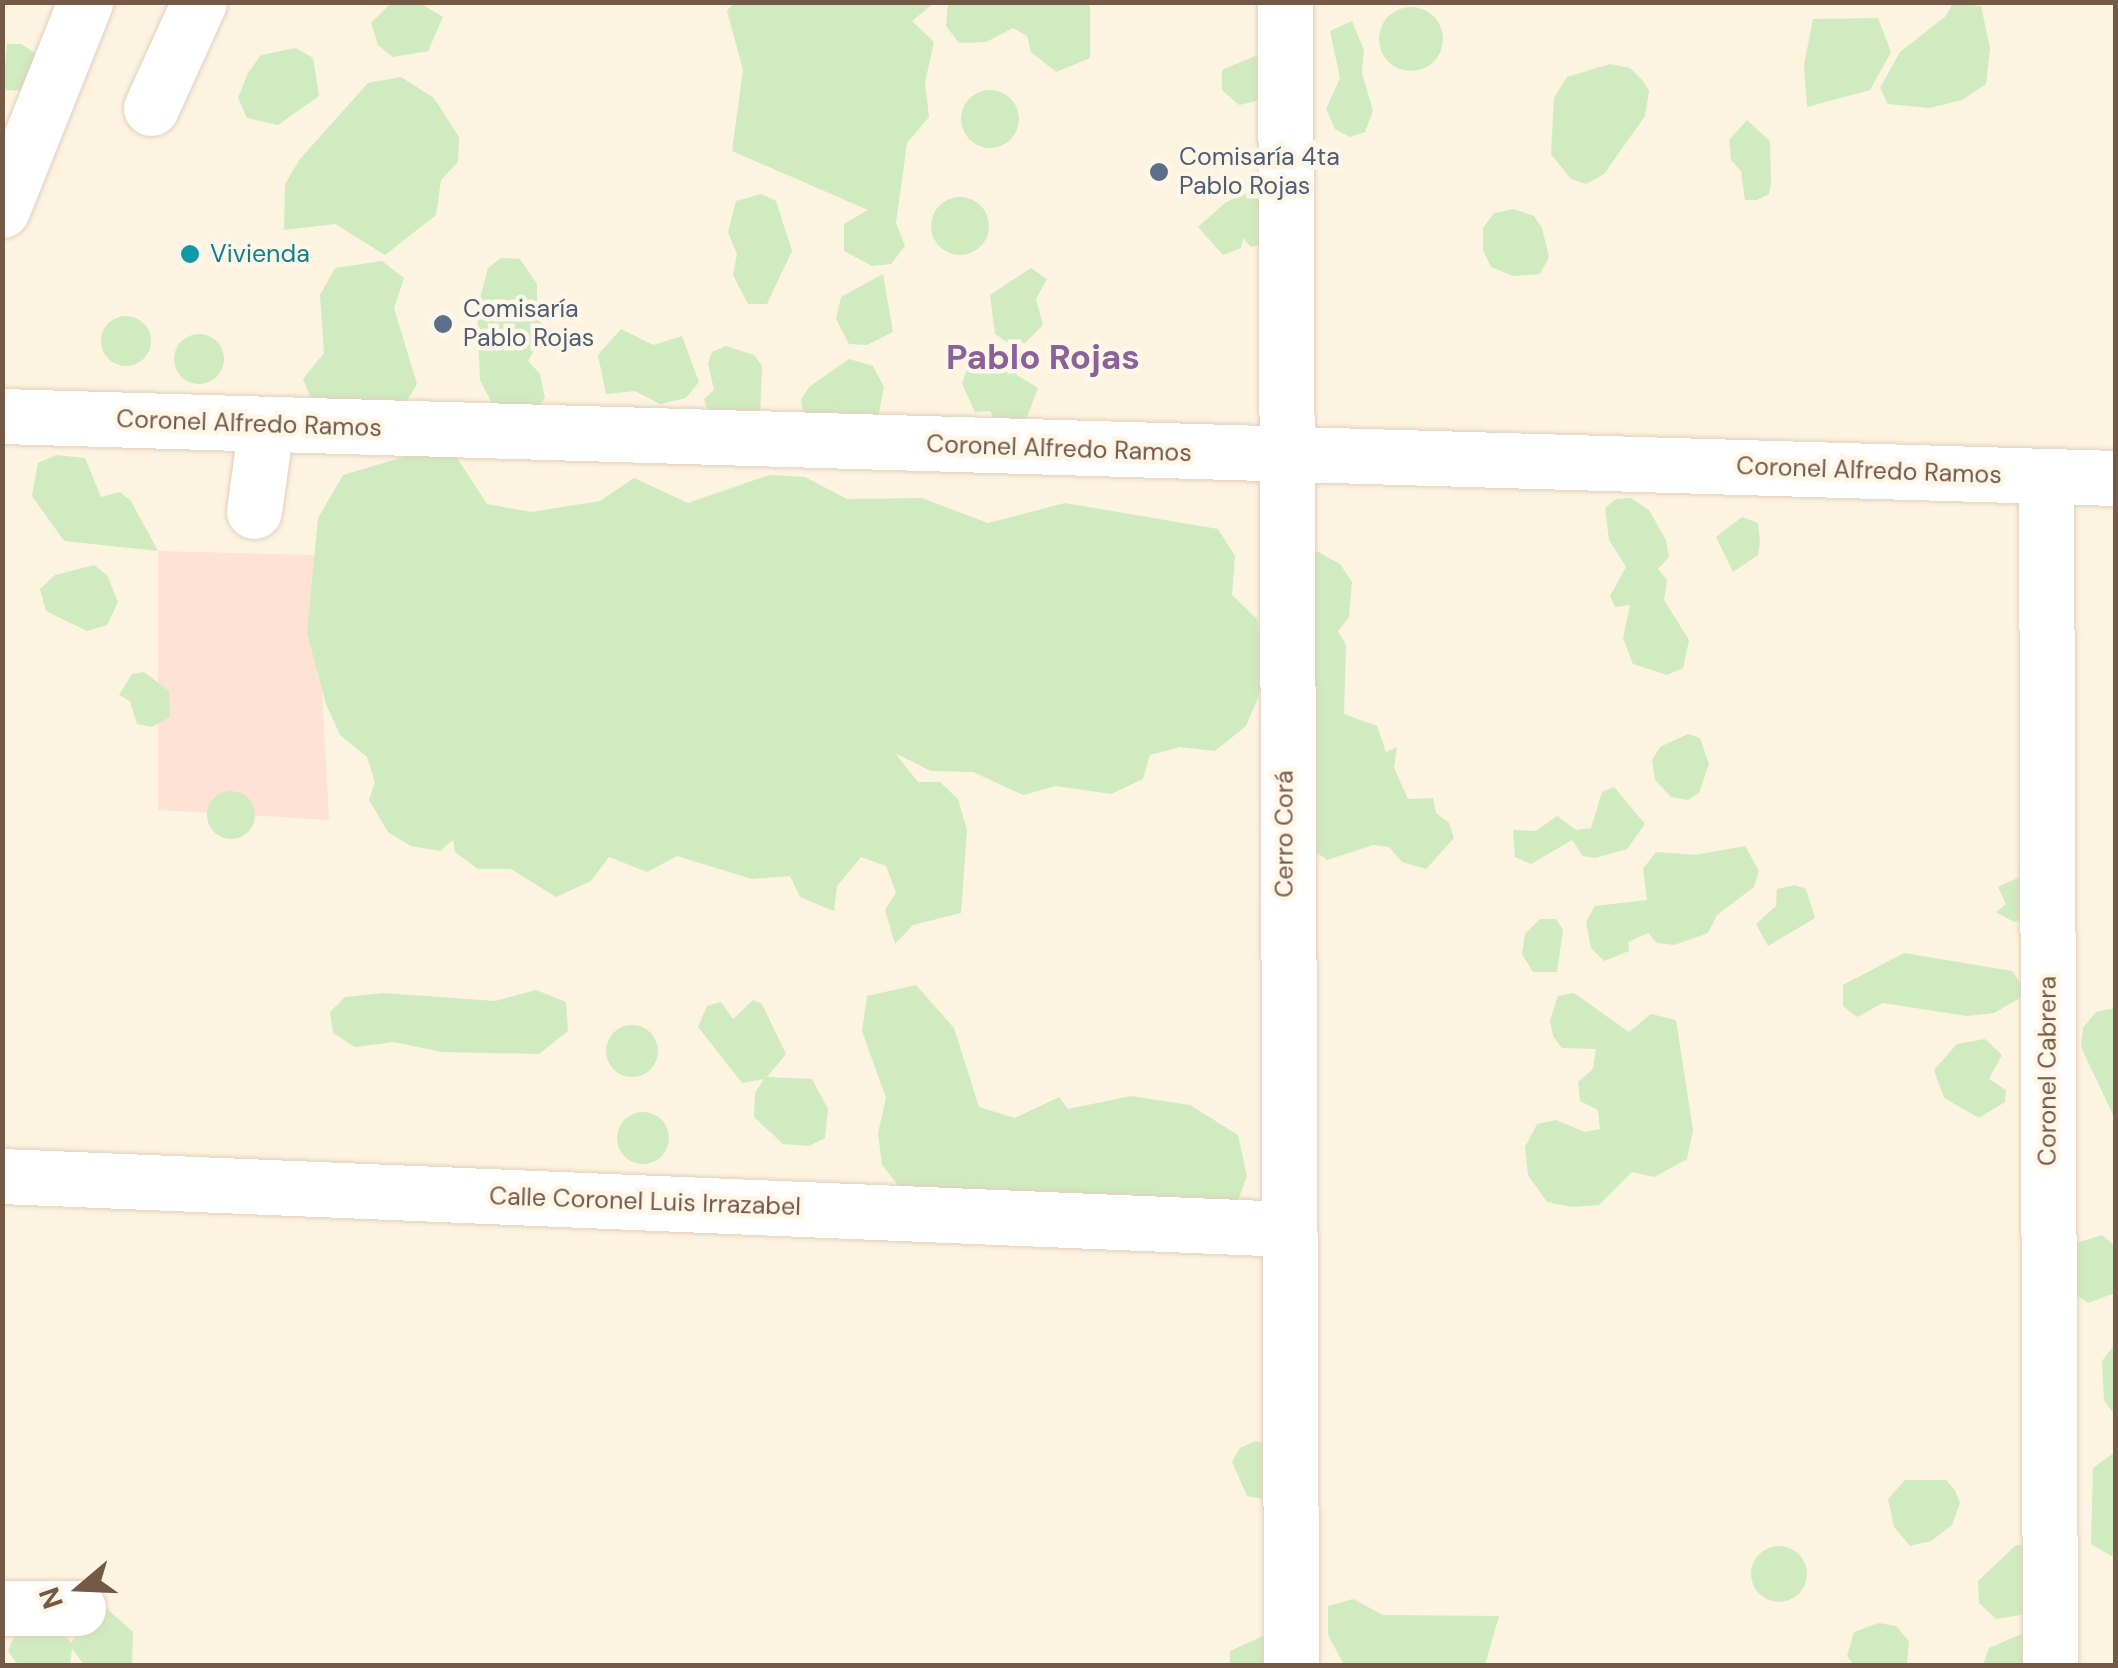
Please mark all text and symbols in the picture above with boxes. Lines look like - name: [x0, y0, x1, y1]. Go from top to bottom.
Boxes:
- place label: Comisaría 4ta Pablo Rojas: [1179, 143, 1340, 202]
- marker: Comisaría 4ta Pablo Rojas: [1148, 161, 1170, 183]
- place label: Vivienda: [210, 239, 310, 269]
- marker: Vivienda: [179, 243, 201, 265]
- place label: Comisaría Pablo Rojas: [463, 295, 594, 354]
- marker: Comisaría Pablo Rojas: [432, 313, 454, 335]
- district label: Pablo Rojas: [946, 336, 1140, 378]
- street label: Coronel Alfredo Ramos: [116, 404, 382, 444]
- street label: Coronel Alfredo Ramos: [926, 429, 1192, 469]
- street label: Coronel Alfredo Ramos: [1736, 451, 2002, 491]
- street label: Cerro Corá: [1270, 770, 1300, 898]
- street label: Coronel Cabrera: [2033, 976, 2063, 1166]
- street label: Calle Coronel Luis Irrazabel: [489, 1182, 801, 1222]
- north arrow: [30, 1538, 130, 1638]
- text: N: [30, 1582, 72, 1614]

